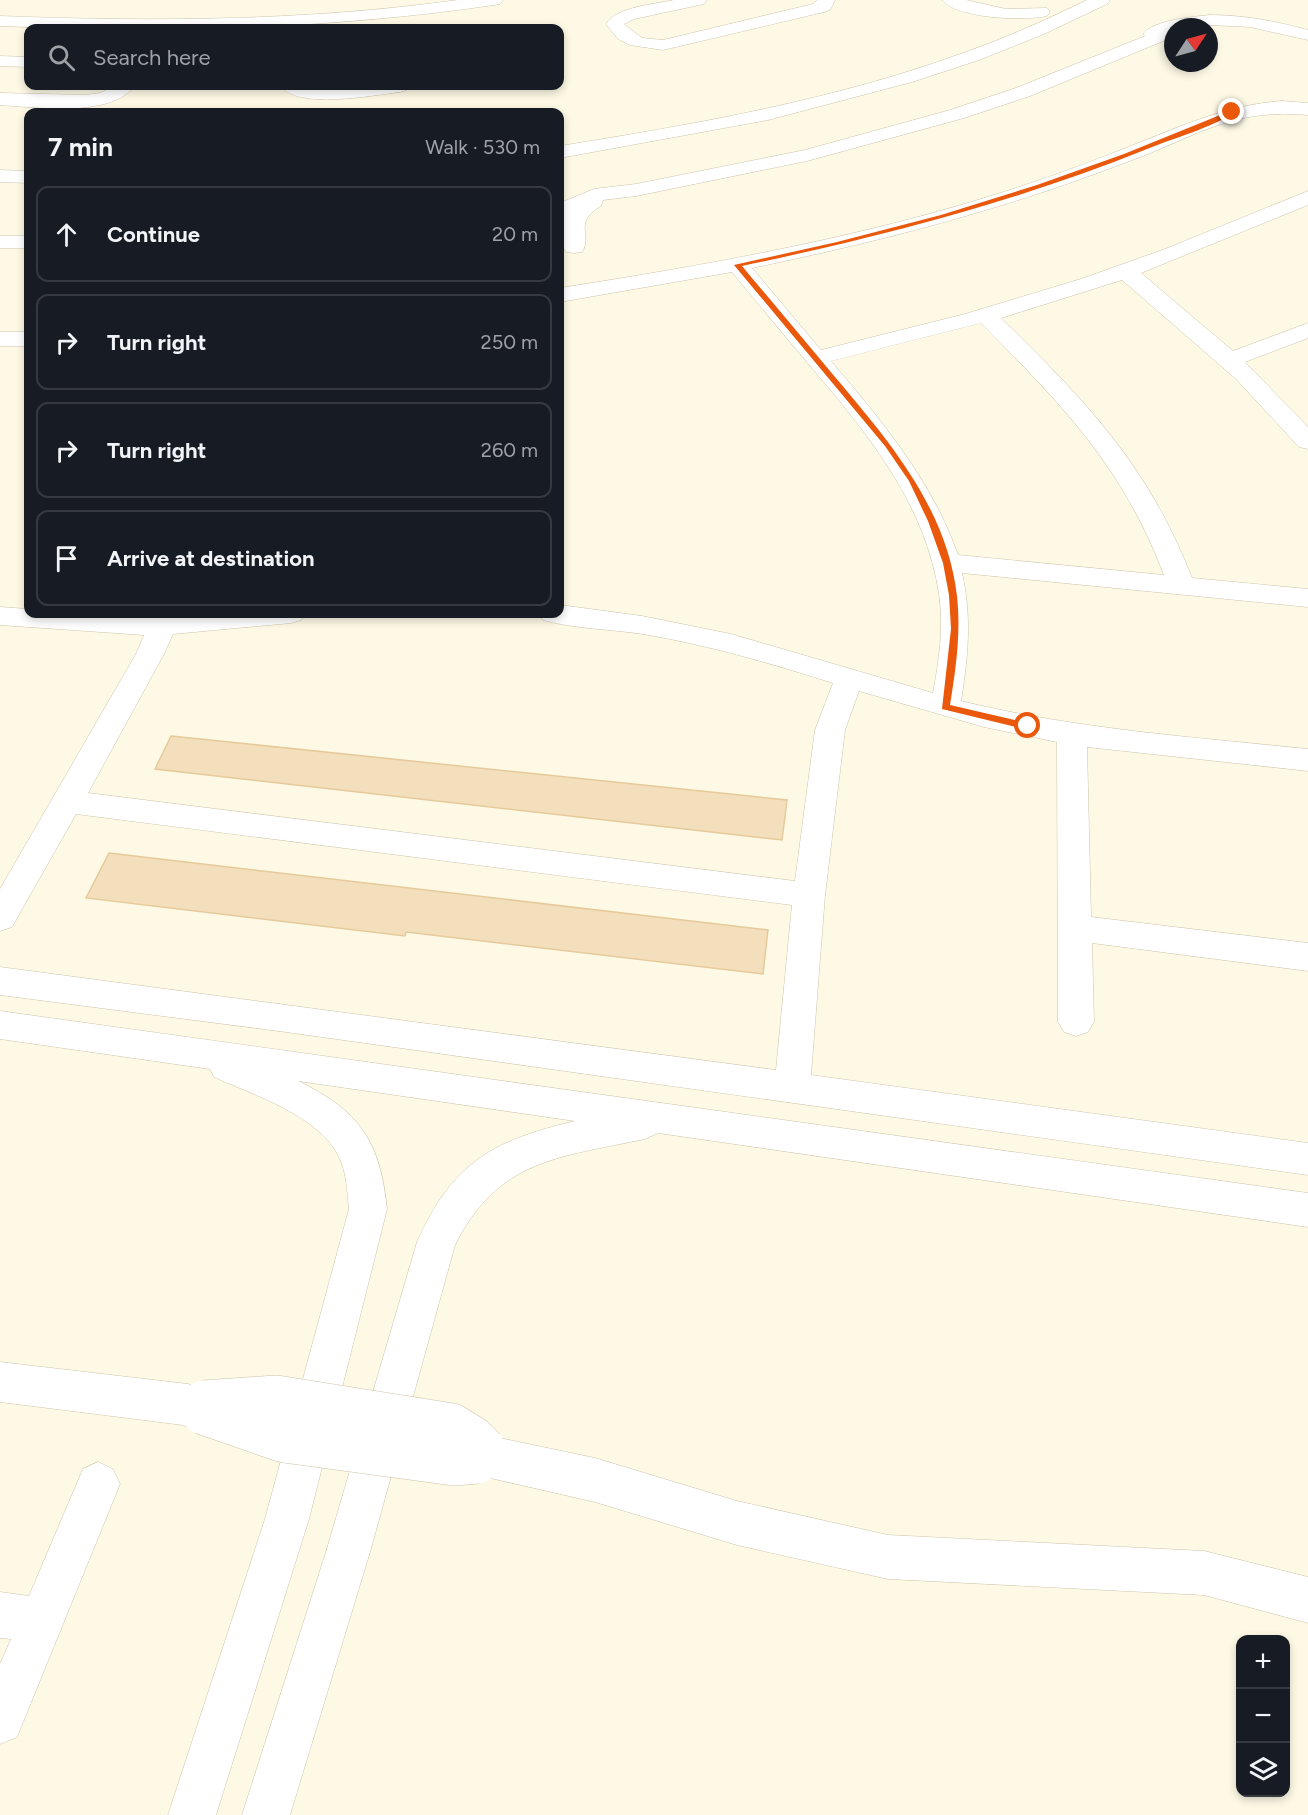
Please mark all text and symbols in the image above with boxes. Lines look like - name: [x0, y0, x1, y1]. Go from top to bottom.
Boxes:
- north arrow: [1164, 18, 1218, 72]
- search box: [24, 24, 564, 90]
- icon: search: [45, 41, 78, 74]
- text: Search here: [93, 44, 211, 71]
- route end: [1218, 98, 1244, 124]
- text: 7 min: [48, 131, 113, 163]
- text: Walk · 530 m: [425, 135, 540, 159]
- icon: ahead: [50, 218, 83, 251]
- text: Continue: [107, 221, 200, 248]
- text: 20 m: [492, 222, 538, 246]
- icon: right: [50, 326, 83, 359]
- text: Turn right: [107, 329, 206, 356]
- text: 250 m: [481, 330, 538, 354]
- icon: right: [50, 434, 83, 467]
- text: Turn right: [107, 437, 206, 464]
- text: 260 m: [481, 438, 538, 462]
- icon: arrive: [50, 542, 83, 575]
- text: Arrive at destination: [107, 545, 315, 572]
- route start: [1014, 712, 1040, 738]
- map controls: [1236, 1635, 1290, 1797]
- button: +: [1236, 1635, 1290, 1689]
- button: −: [1236, 1689, 1290, 1743]
- button: layers: [1236, 1743, 1290, 1797]

